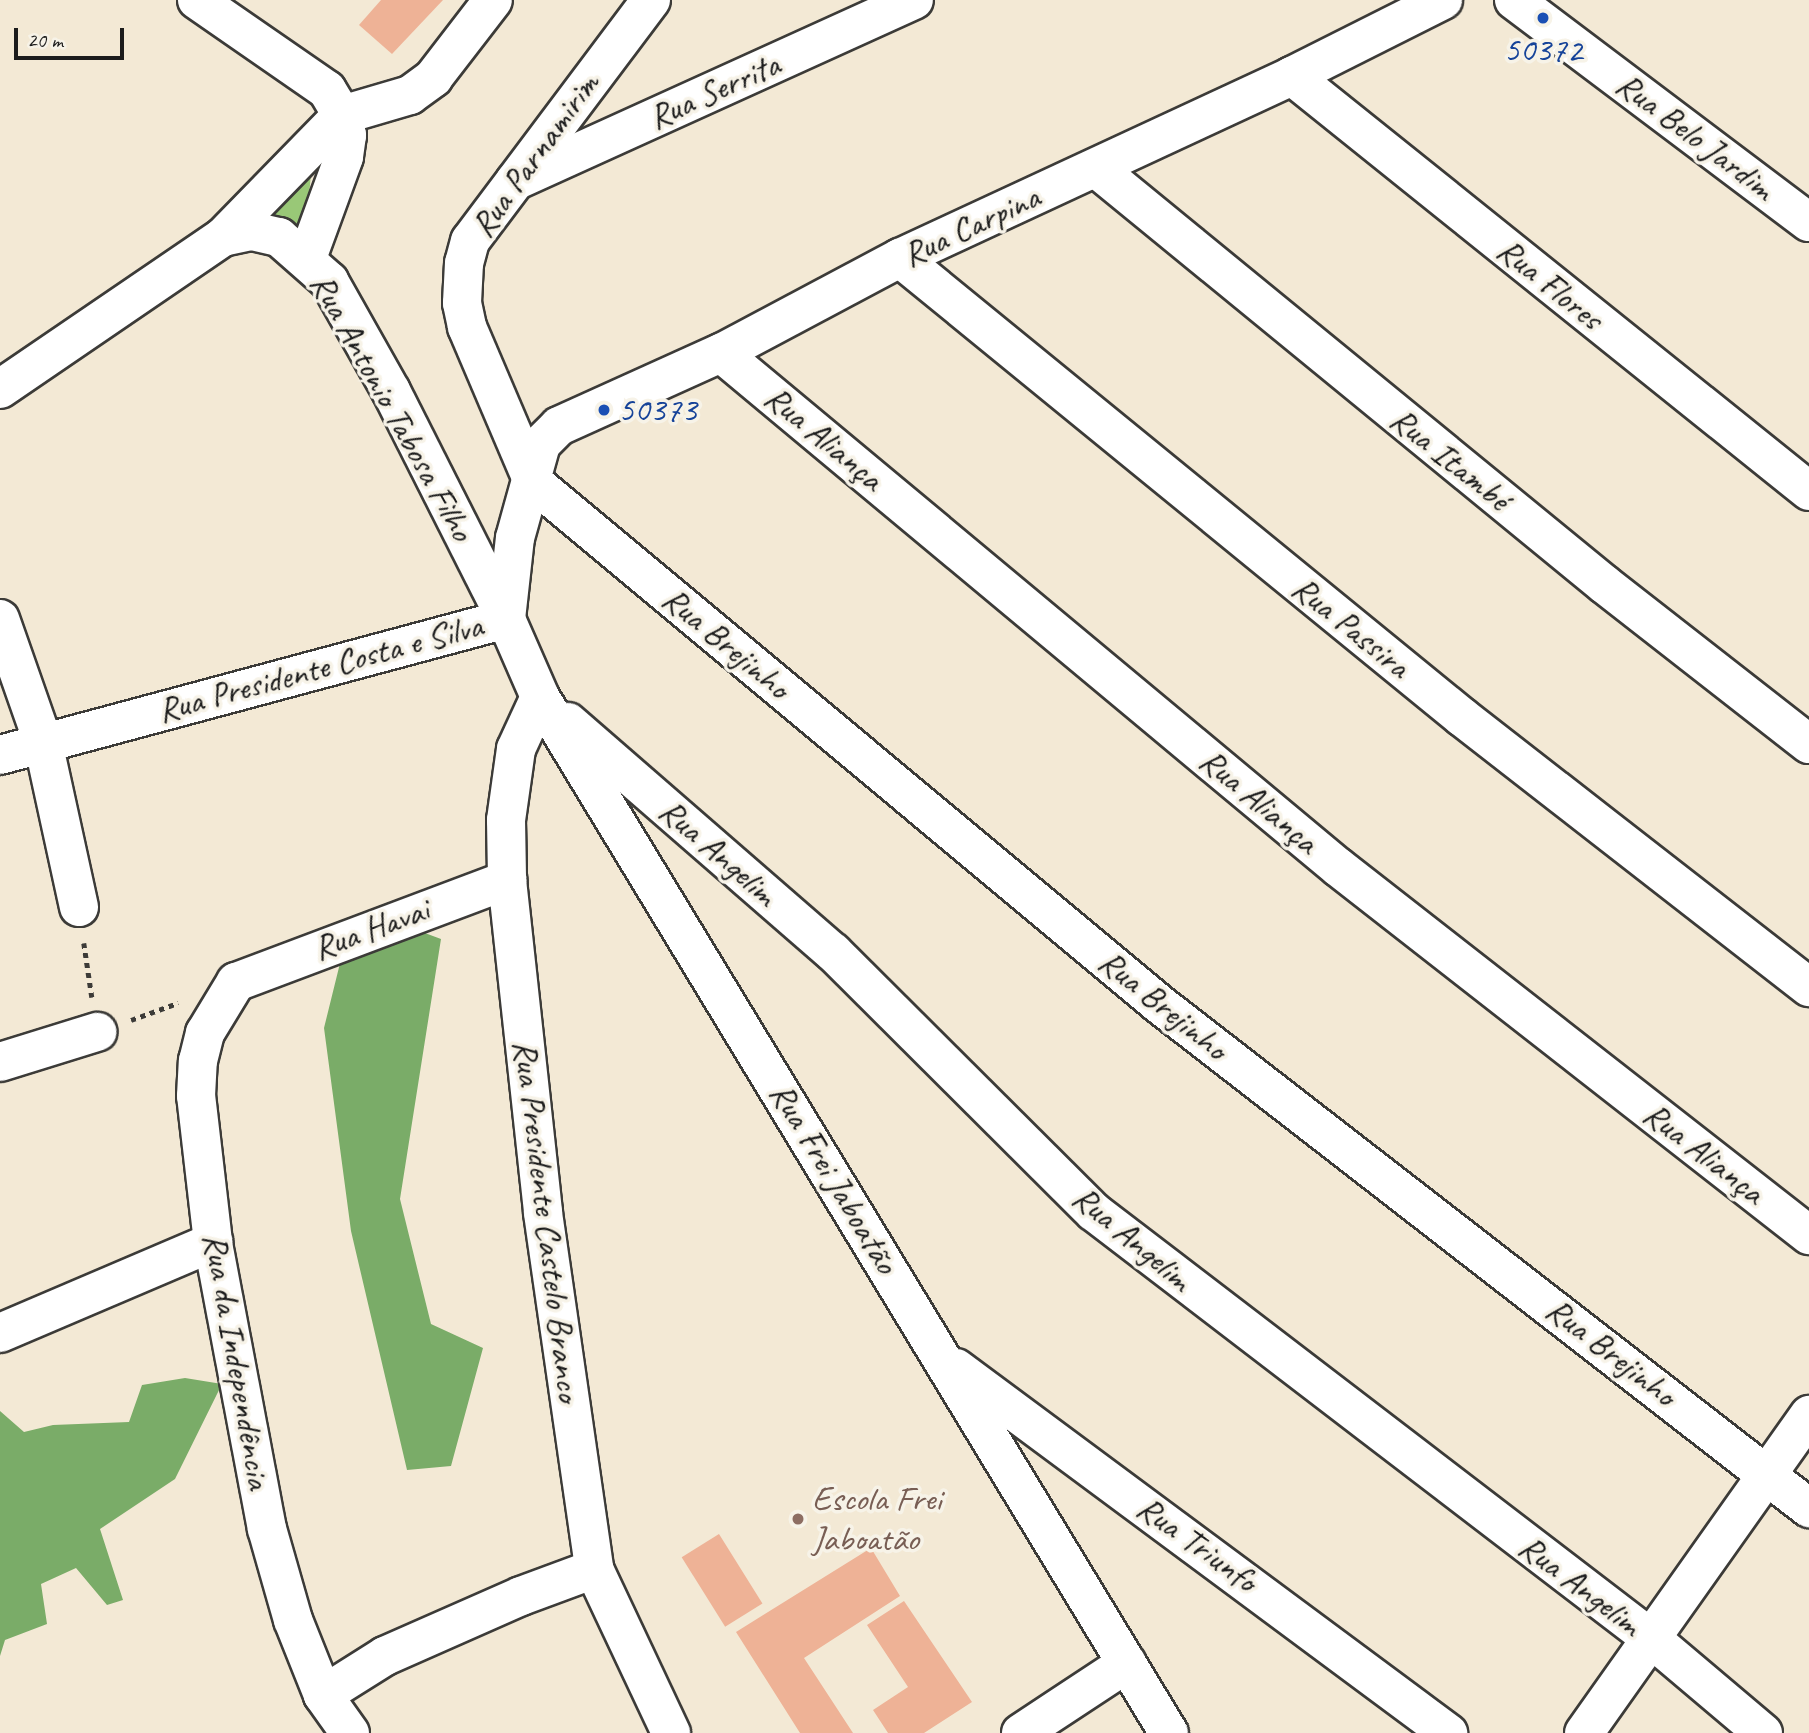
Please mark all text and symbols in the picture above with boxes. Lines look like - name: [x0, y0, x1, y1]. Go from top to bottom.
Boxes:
- marker: 50372: [1535, 10, 1551, 26]
- scale bar: [18, 14, 128, 58]
- text: 20 m: [27, 27, 63, 53]
- place label: 50372: [1504, 29, 1582, 71]
- street label: Rua Serrita: [642, 44, 786, 138]
- street label: Rua Belo Jardim: [1607, 63, 1783, 209]
- street label: Rua Parnamirim: [461, 65, 609, 245]
- street label: Rua Carpina: [895, 176, 1047, 276]
- street label: Rua Flores: [1489, 229, 1611, 339]
- street label: Rua Antonio Tabosa Filho: [301, 265, 483, 549]
- street label: Rua Aliança: [757, 377, 891, 499]
- place label: 50373: [618, 389, 697, 431]
- street label: Rua Itambé: [1381, 398, 1519, 520]
- marker: 50373: [596, 402, 612, 418]
- street label: Rua Passira: [1283, 566, 1419, 688]
- street label: Rua Brejinho: [654, 578, 798, 708]
- street label: Rua Presidente Costa e Silva: [153, 604, 487, 732]
- street label: Rua Aliança: [1192, 740, 1326, 862]
- street label: Rua Angelim: [651, 790, 785, 914]
- street label: Rua Havai: [308, 889, 434, 969]
- street label: Rua Brejinho: [1090, 940, 1236, 1070]
- street label: Rua Presidente Castelo Branco: [504, 1037, 590, 1405]
- street label: Rua Frei Jaboatão: [761, 1075, 907, 1281]
- street label: Rua Aliança: [1636, 1093, 1772, 1213]
- street label: Rua Angelim: [1064, 1176, 1200, 1300]
- street label: Rua da Independência: [194, 1230, 280, 1492]
- street label: Rua Brejinho: [1538, 1288, 1684, 1416]
- place label: Escola Frei Jaboatão: [812, 1478, 942, 1560]
- street label: Rua Triunfo: [1129, 1487, 1265, 1601]
- marker: Escola Frei Jaboatão: [790, 1511, 806, 1527]
- street label: Rua Angelim: [1511, 1525, 1649, 1645]

